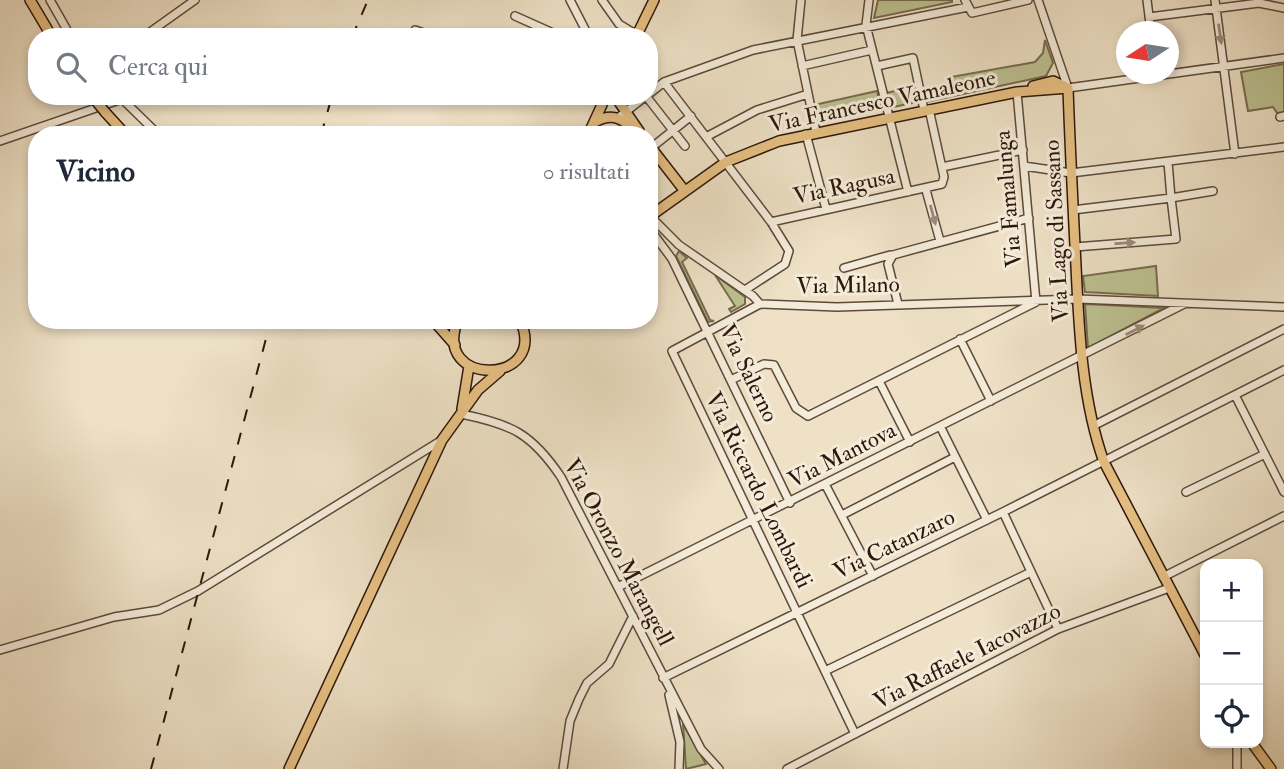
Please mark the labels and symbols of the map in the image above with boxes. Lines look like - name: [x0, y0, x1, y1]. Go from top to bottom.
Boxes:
- north arrow: [1116, 21, 1179, 84]
- one-way arrow: [1215, 23, 1226, 45]
- street label: Via Francesco Vamaleone: [766, 63, 998, 139]
- street label: Via Famalunga: [988, 129, 1028, 269]
- street label: Via Lago di Sassano: [1037, 139, 1075, 323]
- street label: Via Ragusa: [790, 161, 898, 211]
- one-way arrow: [928, 204, 939, 226]
- one-way arrow: [1114, 237, 1136, 248]
- street label: Via Milano: [796, 270, 900, 300]
- street label: Via Salerno: [713, 319, 785, 427]
- one-way arrow: [1125, 324, 1145, 335]
- street label: Via Riccardo Lombardi: [699, 387, 819, 593]
- street label: Via Mantova: [783, 415, 901, 495]
- street label: Via Oronzo Marangell: [557, 453, 681, 651]
- street label: Via Catanzaro: [828, 502, 960, 586]
- street label: Via Raffaele Iacovazzo: [868, 596, 1066, 716]

